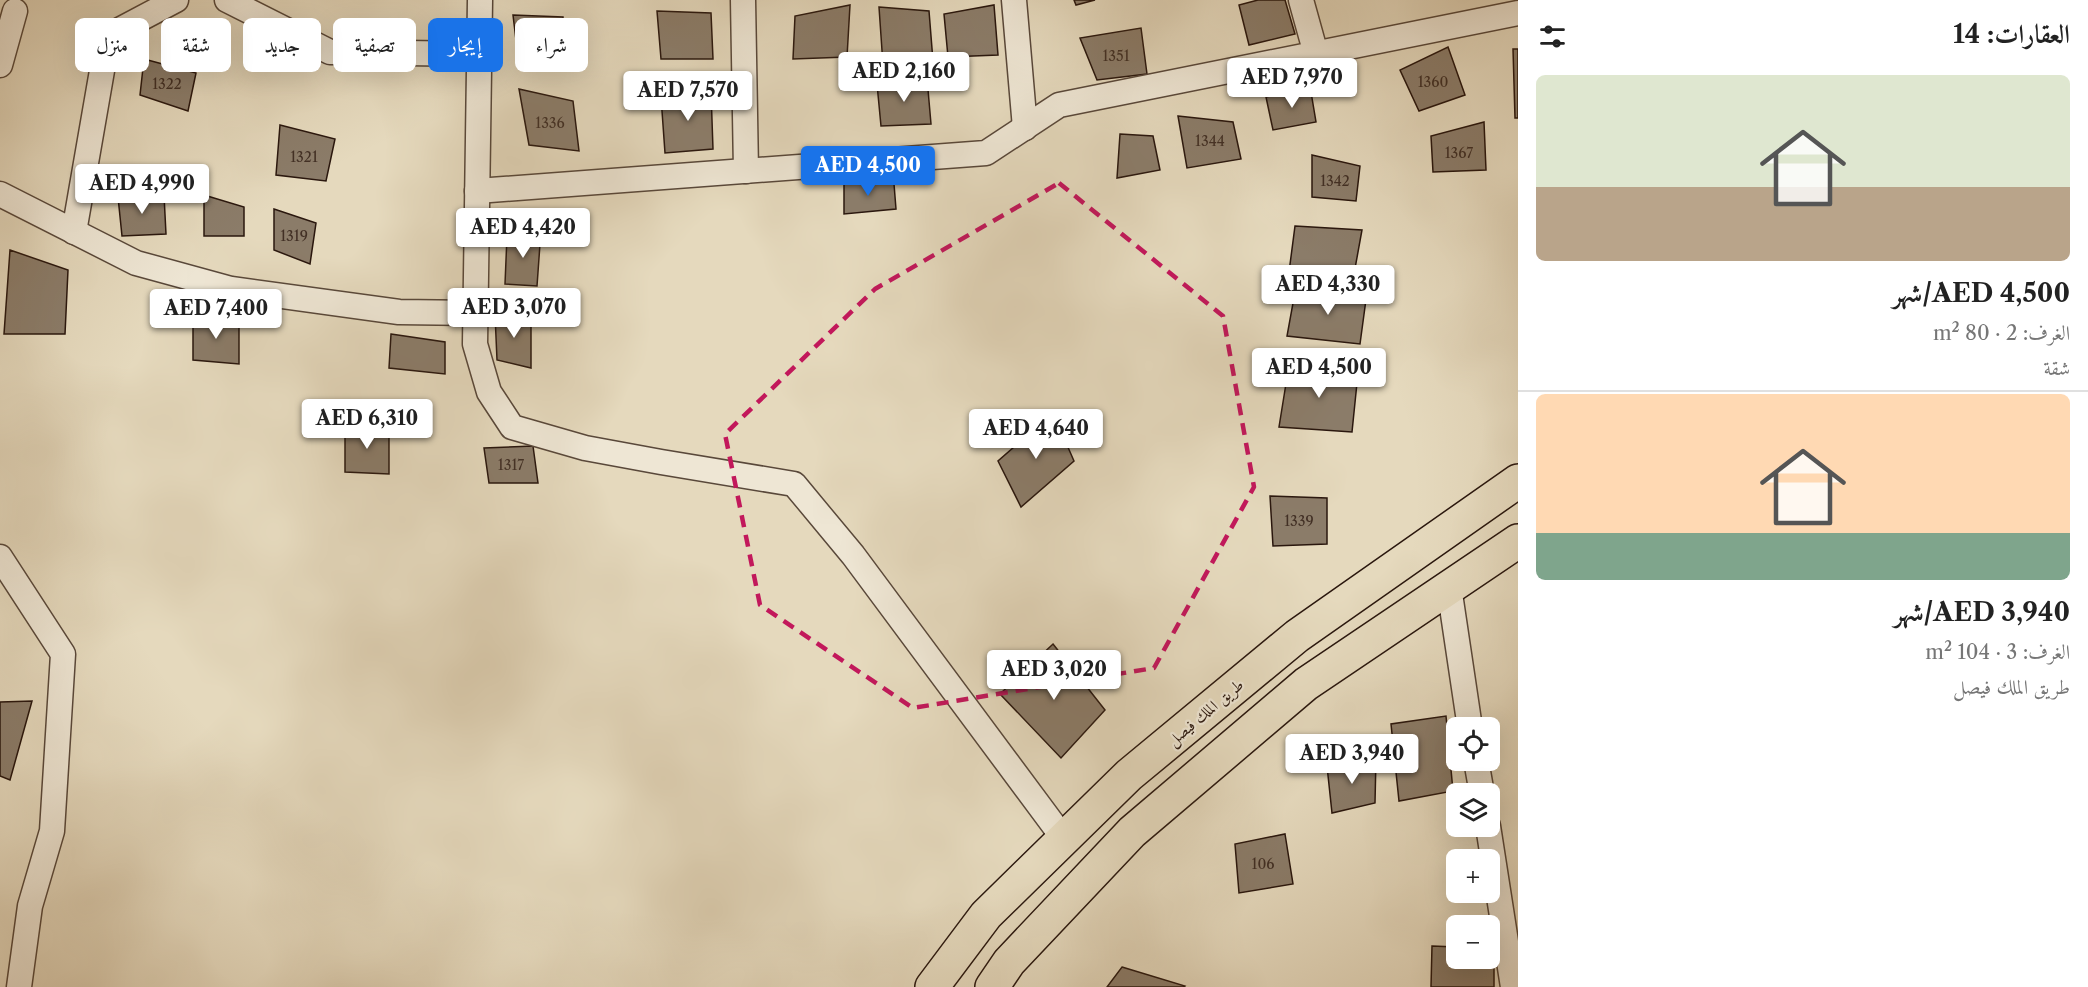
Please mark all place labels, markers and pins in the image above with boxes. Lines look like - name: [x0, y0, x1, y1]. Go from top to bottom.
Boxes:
- pin: AED 2,160: [835, 52, 973, 103]
- pin: AED 7,970: [1223, 58, 1361, 109]
- pin: AED 7,570: [619, 71, 757, 122]
- pin: AED 4,500: [799, 146, 937, 197]
- pin: AED 4,990: [73, 164, 211, 215]
- pin: AED 4,420: [454, 208, 592, 259]
- pin: AED 4,330: [1259, 265, 1397, 316]
- pin: AED 3,070: [445, 288, 583, 339]
- pin: AED 7,400: [147, 289, 285, 340]
- pin: AED 4,500: [1250, 348, 1388, 399]
- pin: AED 6,310: [298, 399, 436, 450]
- pin: AED 4,640: [967, 409, 1105, 460]
- pin: AED 3,020: [985, 650, 1123, 701]
- pin: AED 3,940: [1283, 734, 1421, 785]

